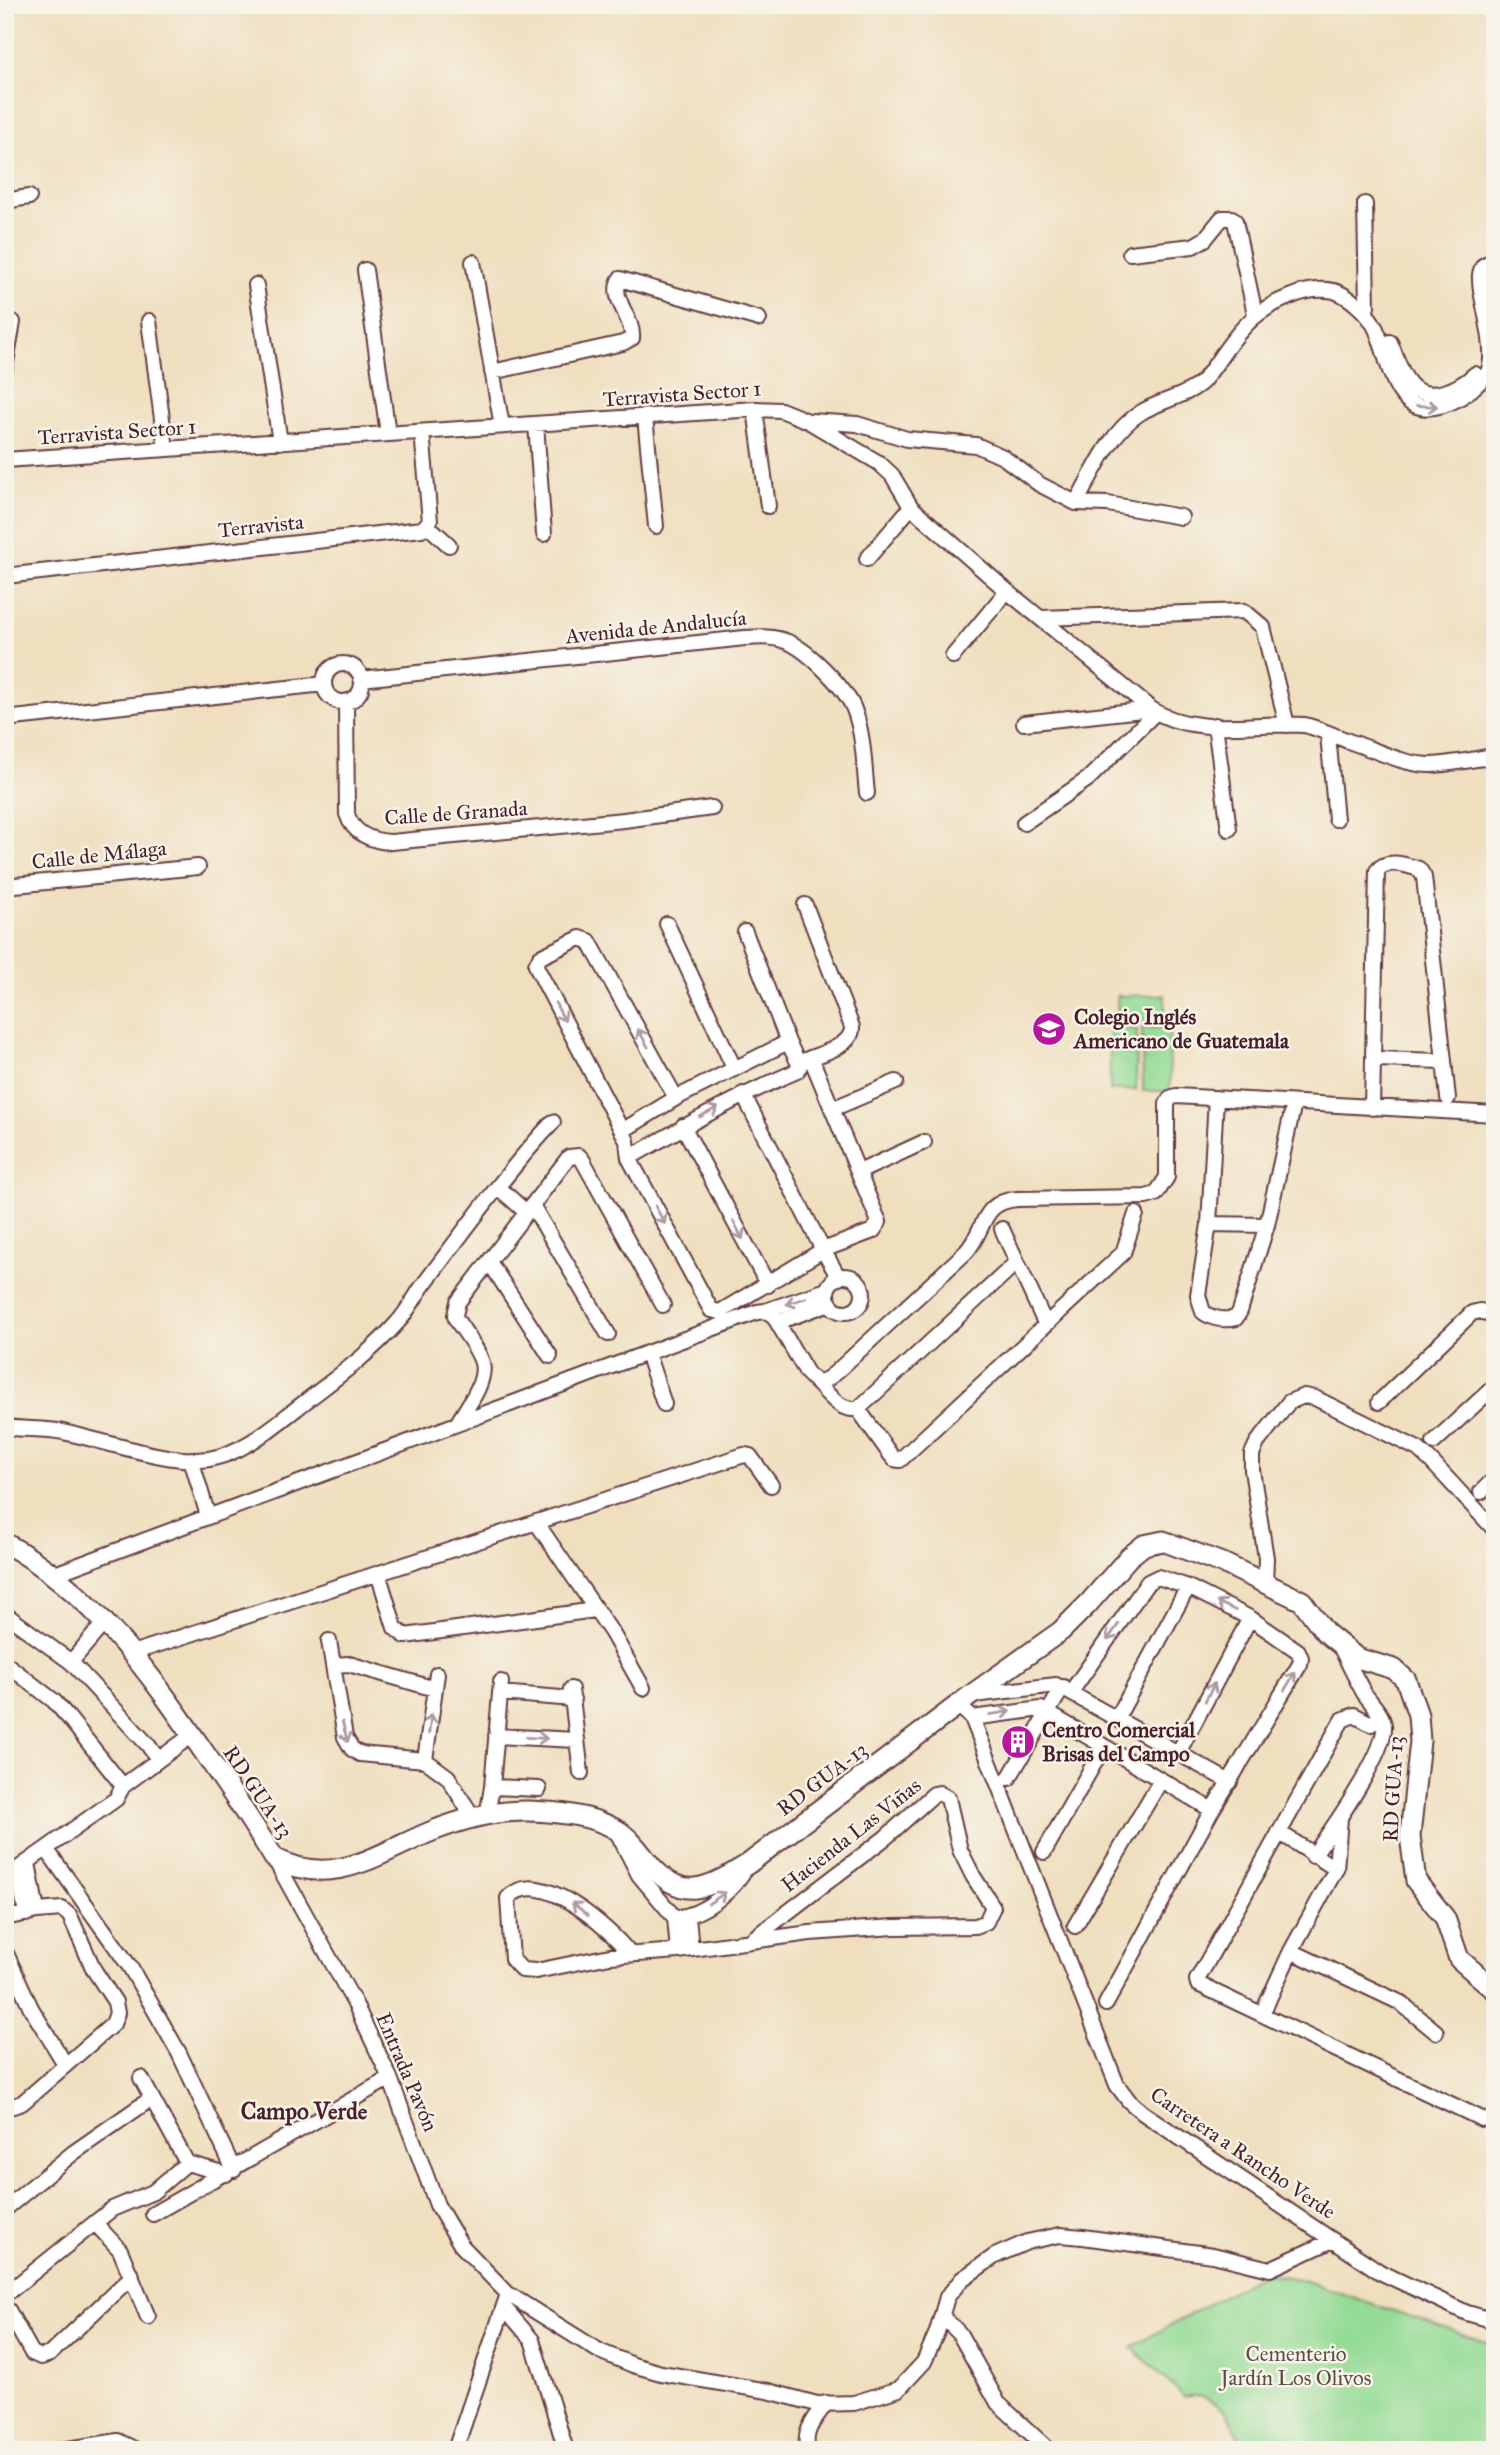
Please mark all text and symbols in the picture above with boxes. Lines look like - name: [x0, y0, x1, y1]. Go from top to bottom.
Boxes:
- street label: Terravista Sector 1: [602, 375, 762, 413]
- one-way arrow: [1415, 399, 1438, 412]
- street label: Terravista Sector 1: [37, 413, 197, 451]
- street label: Terravista: [217, 509, 305, 543]
- street label: Avenida de Andalucía: [563, 605, 748, 650]
- street label: Calle de Granada: [384, 795, 529, 831]
- street label: Calle de Málaga: [30, 835, 168, 875]
- one-way arrow: [554, 1001, 567, 1022]
- place label: Colegio Inglés Americano de Guatemala: [1072, 1004, 1290, 1054]
- school or university icon: Colegio Inglés Americano de Guatemala: [1030, 1010, 1068, 1048]
- one-way arrow: [636, 1029, 650, 1049]
- one-way arrow: [698, 1105, 719, 1118]
- one-way arrow: [653, 1205, 667, 1225]
- one-way arrow: [731, 1219, 745, 1239]
- one-way arrow: [785, 1295, 807, 1308]
- one-way arrow: [1216, 1599, 1237, 1612]
- one-way arrow: [1106, 1622, 1120, 1641]
- one-way arrow: [1283, 1672, 1297, 1692]
- one-way arrow: [1204, 1683, 1218, 1703]
- one-way arrow: [988, 1707, 1011, 1720]
- one-way arrow: [424, 1713, 437, 1736]
- place label: Centro Comercial Brisas del Campo: [1042, 1717, 1196, 1767]
- one-way arrow: [340, 1720, 353, 1742]
- building icon: Centro Comercial Brisas del Campo: [999, 1723, 1037, 1761]
- one-way arrow: [525, 1732, 548, 1745]
- street label: RD GUA-13: [1377, 1735, 1409, 1843]
- street label: RD GUA-13: [772, 1737, 872, 1821]
- street label: RD GUA-13: [217, 1741, 299, 1843]
- street label: Hacienda Las Viñas: [776, 1772, 926, 1898]
- one-way arrow: [707, 1891, 726, 1906]
- one-way arrow: [571, 1901, 589, 1917]
- street label: Entrada Pavón: [370, 2009, 444, 2135]
- street label: Carretera a Rancho Verde: [1145, 2081, 1341, 2225]
- district label: Campo Verde: [241, 2097, 368, 2126]
- park label: Cementerio Jardín Los Olivos: [1219, 2341, 1371, 2391]

